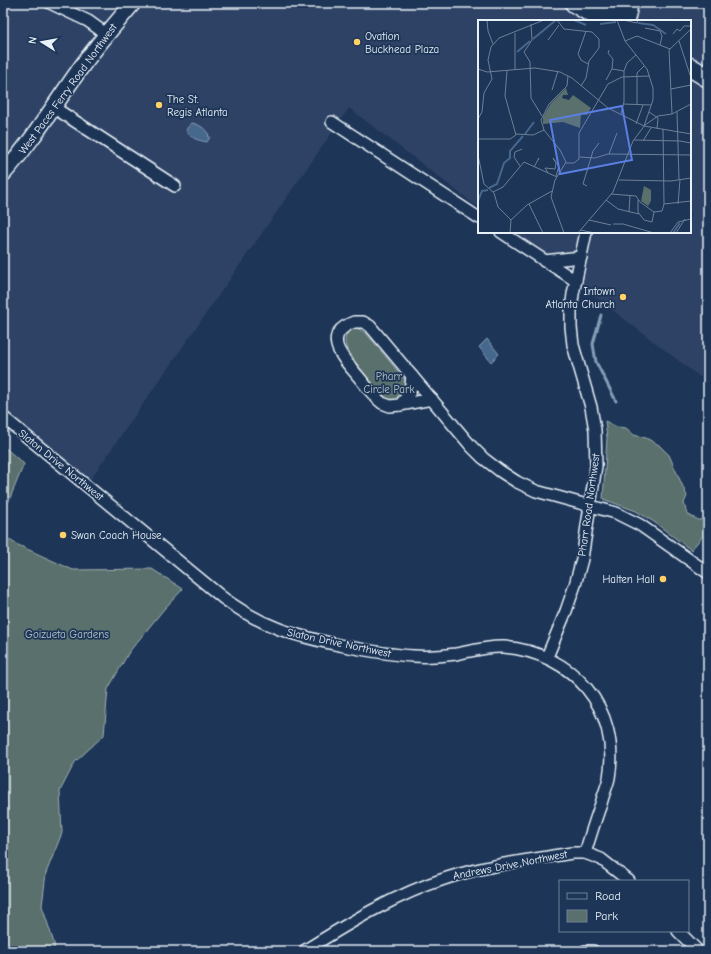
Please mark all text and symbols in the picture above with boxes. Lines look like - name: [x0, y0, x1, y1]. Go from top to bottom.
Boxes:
- inset map: [478, 20, 691, 233]
- street label: West Paces Ferry Road Northwest: [16, 21, 120, 157]
- north arrow: [22, 22, 62, 62]
- place label: Ovation Buckhead Plaza: [365, 30, 439, 56]
- marker: Ovation Buckhead Plaza: [352, 37, 362, 47]
- place label: The St. Regis Atlanta: [167, 93, 228, 119]
- marker: The St. Regis Atlanta: [154, 100, 164, 110]
- place label: Intown Atlanta Church: [546, 285, 615, 311]
- marker: Intown Atlanta Church: [618, 292, 628, 302]
- park label: Pharr Circle Park: [363, 370, 415, 396]
- street label: Slaton Drive Northwest: [16, 427, 107, 504]
- street label: Pharr Road Northwest: [575, 452, 603, 557]
- place label: Swan Coach House: [71, 529, 162, 542]
- marker: Swan Coach House: [58, 530, 68, 540]
- place label: Halten Hall: [602, 573, 655, 586]
- marker: Halten Hall: [658, 574, 668, 584]
- street label: Slaton Drive Northwest: [286, 626, 393, 661]
- park label: Goizueta Gardens: [25, 628, 109, 641]
- street label: Andrews Drive Northwest: [452, 847, 569, 882]
- legend: [559, 880, 689, 932]
- text: Road: [595, 889, 621, 903]
- text: Park: [595, 909, 618, 923]

